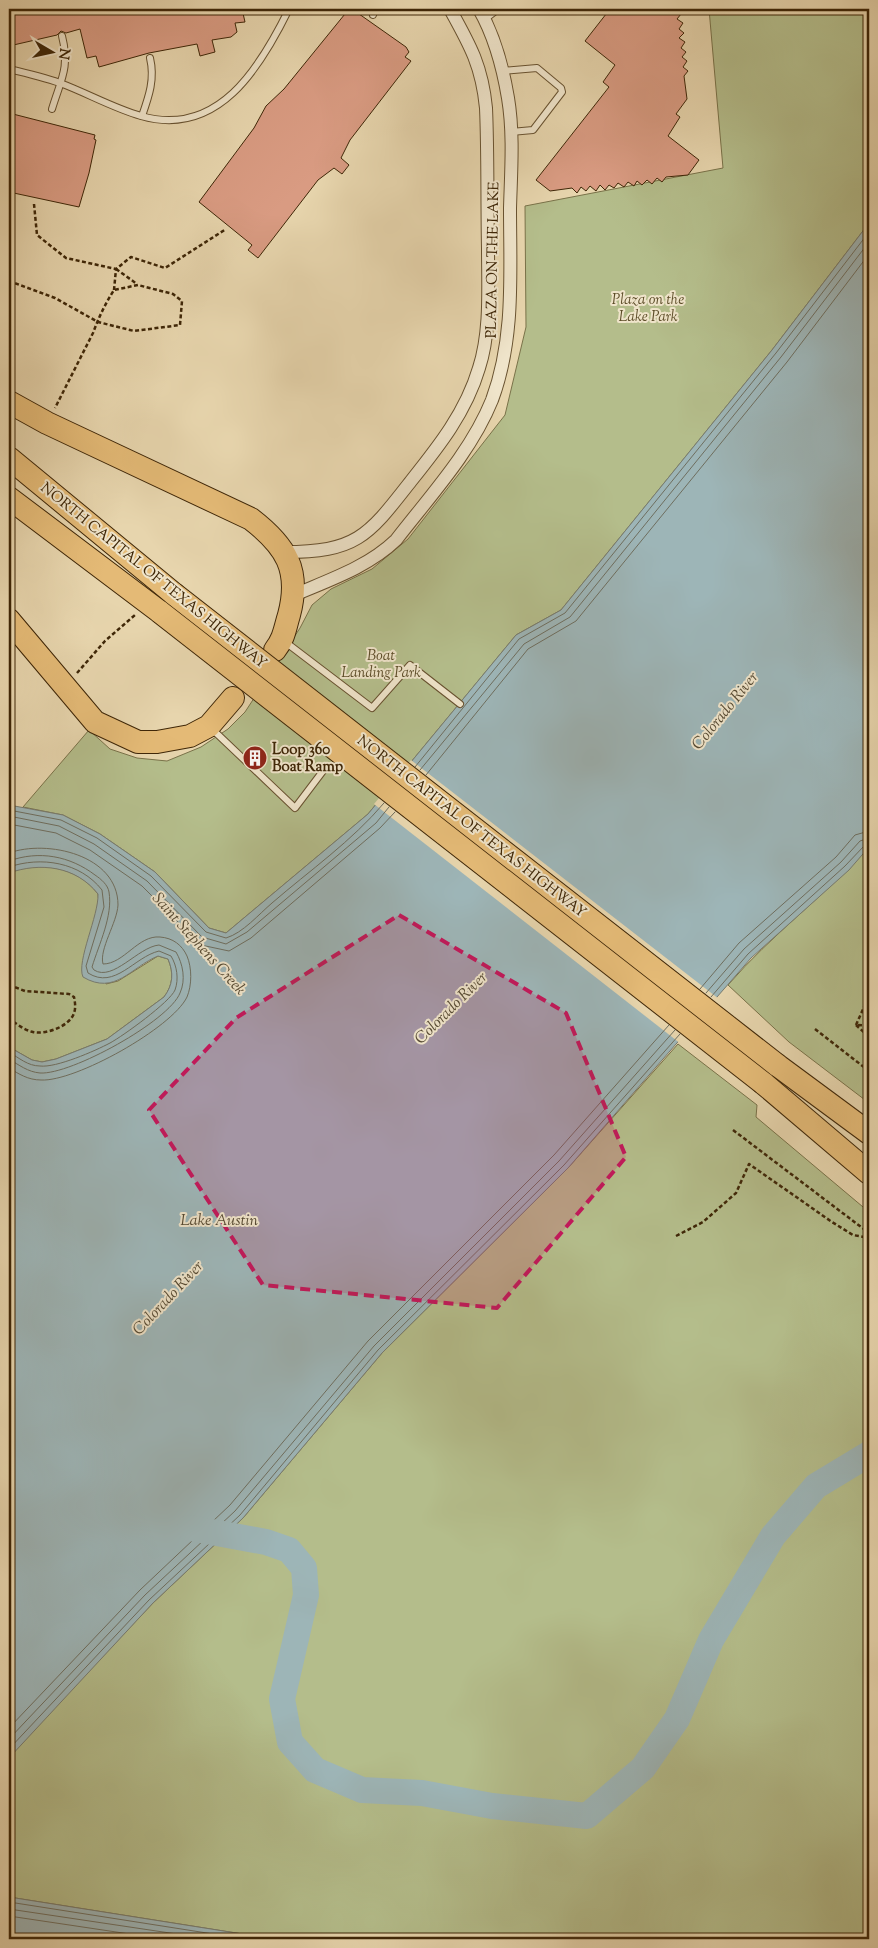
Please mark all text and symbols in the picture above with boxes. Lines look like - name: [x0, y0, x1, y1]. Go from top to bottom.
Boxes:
- north arrow: [28, 28, 78, 78]
- text: N: [52, 47, 74, 61]
- street label: PLAZA ON THE LAKE: [482, 181, 505, 339]
- park label: Plaza on the Lake Park: [612, 290, 684, 328]
- street label: NORTH CAPITAL OF TEXAS HIGHWAY: [35, 478, 271, 674]
- park label: Boat Landing Park: [341, 646, 421, 684]
- water label: Colorado River: [687, 667, 765, 756]
- street label: NORTH CAPITAL OF TEXAS HIGHWAY: [352, 731, 590, 924]
- place label: Loop 360 Boat Ramp: [272, 740, 344, 778]
- building icon: Loop 360 Boat Ramp: [242, 745, 268, 771]
- water label: Saint Stephens Creek: [146, 888, 251, 1001]
- water label: Colorado River: [410, 967, 494, 1050]
- water label: Lake Austin: [180, 1210, 258, 1233]
- water label: Colorado River: [128, 1256, 210, 1341]

